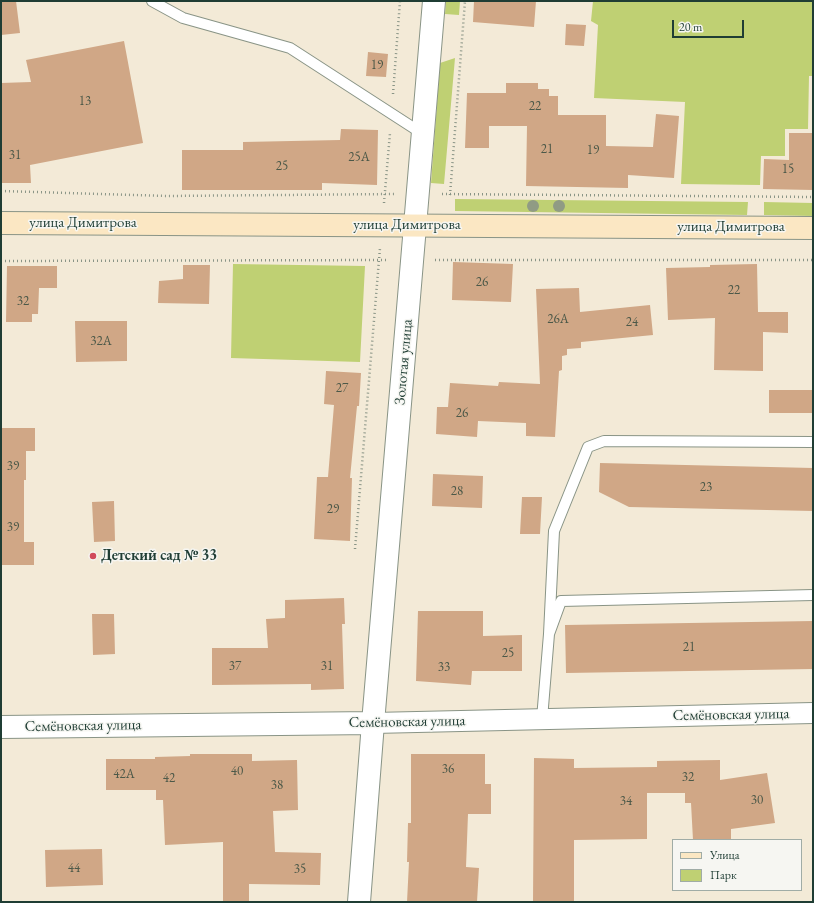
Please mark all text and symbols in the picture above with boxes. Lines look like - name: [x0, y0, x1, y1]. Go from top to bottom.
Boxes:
- scale bar: [674, 12, 746, 38]
- text: 20 m: [679, 19, 702, 35]
- house number: 19: [371, 57, 383, 73]
- house number: 13: [79, 93, 91, 109]
- house number: 22: [529, 98, 541, 114]
- house number: 21: [541, 141, 553, 157]
- house number: 19: [587, 142, 599, 158]
- house number: 31: [9, 147, 21, 163]
- house number: 25А: [348, 149, 370, 165]
- house number: 25: [276, 158, 288, 174]
- house number: 15: [782, 161, 794, 177]
- street label: улица Димитрова: [29, 214, 137, 232]
- street label: улица Димитрова: [353, 216, 461, 234]
- street label: улица Димитрова: [677, 218, 785, 236]
- house number: 26: [476, 274, 488, 290]
- house number: 22: [728, 282, 740, 298]
- house number: 32: [17, 293, 29, 309]
- house number: 26А: [547, 311, 569, 327]
- house number: 24: [626, 314, 638, 330]
- street label: Золотая улица: [391, 318, 417, 406]
- house number: 32А: [90, 333, 112, 349]
- house number: 27: [336, 380, 348, 396]
- house number: 26: [456, 405, 468, 421]
- house number: 39: [7, 458, 19, 474]
- house number: 23: [700, 479, 712, 495]
- house number: 28: [451, 483, 463, 499]
- house number: 29: [327, 501, 339, 517]
- house number: 39: [7, 519, 19, 535]
- place label: Детский сад № 33: [101, 547, 217, 565]
- marker: Детский сад № 33: [88, 551, 98, 561]
- house number: 21: [683, 639, 695, 655]
- house number: 25: [502, 645, 514, 661]
- house number: 37: [229, 658, 241, 674]
- house number: 31: [321, 658, 333, 674]
- house number: 33: [438, 659, 450, 675]
- street label: Семёновская улица: [672, 705, 790, 725]
- street label: Семёновская улица: [348, 712, 466, 732]
- street label: Семёновская улица: [24, 716, 142, 736]
- house number: 36: [442, 761, 454, 777]
- house number: 40: [231, 763, 243, 779]
- house number: 42А: [113, 766, 135, 782]
- house number: 32: [682, 769, 694, 785]
- house number: 42: [163, 770, 175, 786]
- house number: 38: [271, 777, 283, 793]
- house number: 30: [751, 792, 763, 808]
- house number: 34: [620, 793, 632, 809]
- legend: [672, 839, 802, 891]
- text: Улица: [710, 847, 740, 863]
- house number: 44: [68, 860, 80, 876]
- house number: 35: [294, 861, 306, 877]
- text: Парк: [710, 867, 737, 883]

